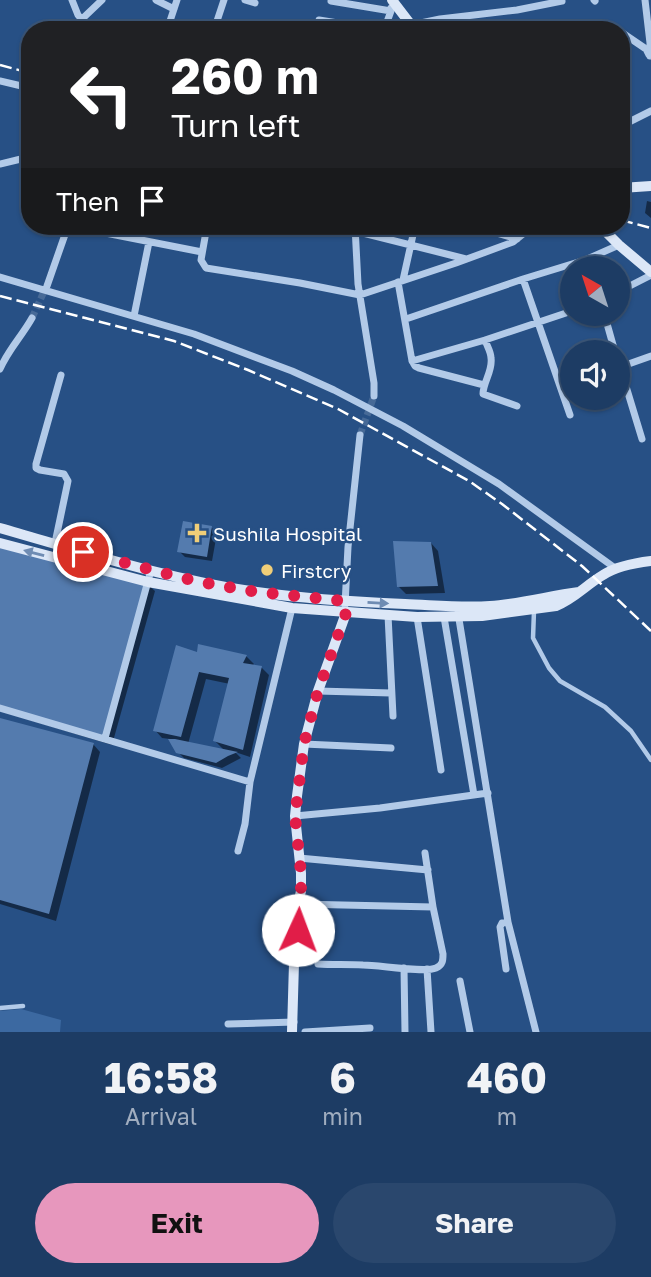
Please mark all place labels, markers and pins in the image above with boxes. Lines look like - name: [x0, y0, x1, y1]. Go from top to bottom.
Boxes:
- pin: [53, 522, 113, 582]
- place label: Sushila Hospital: [213, 522, 362, 545]
- marker: Sushila Hospital: [187, 523, 207, 543]
- place label: Firstcry: [281, 559, 352, 582]
- marker: Firstcry: [259, 562, 275, 578]

